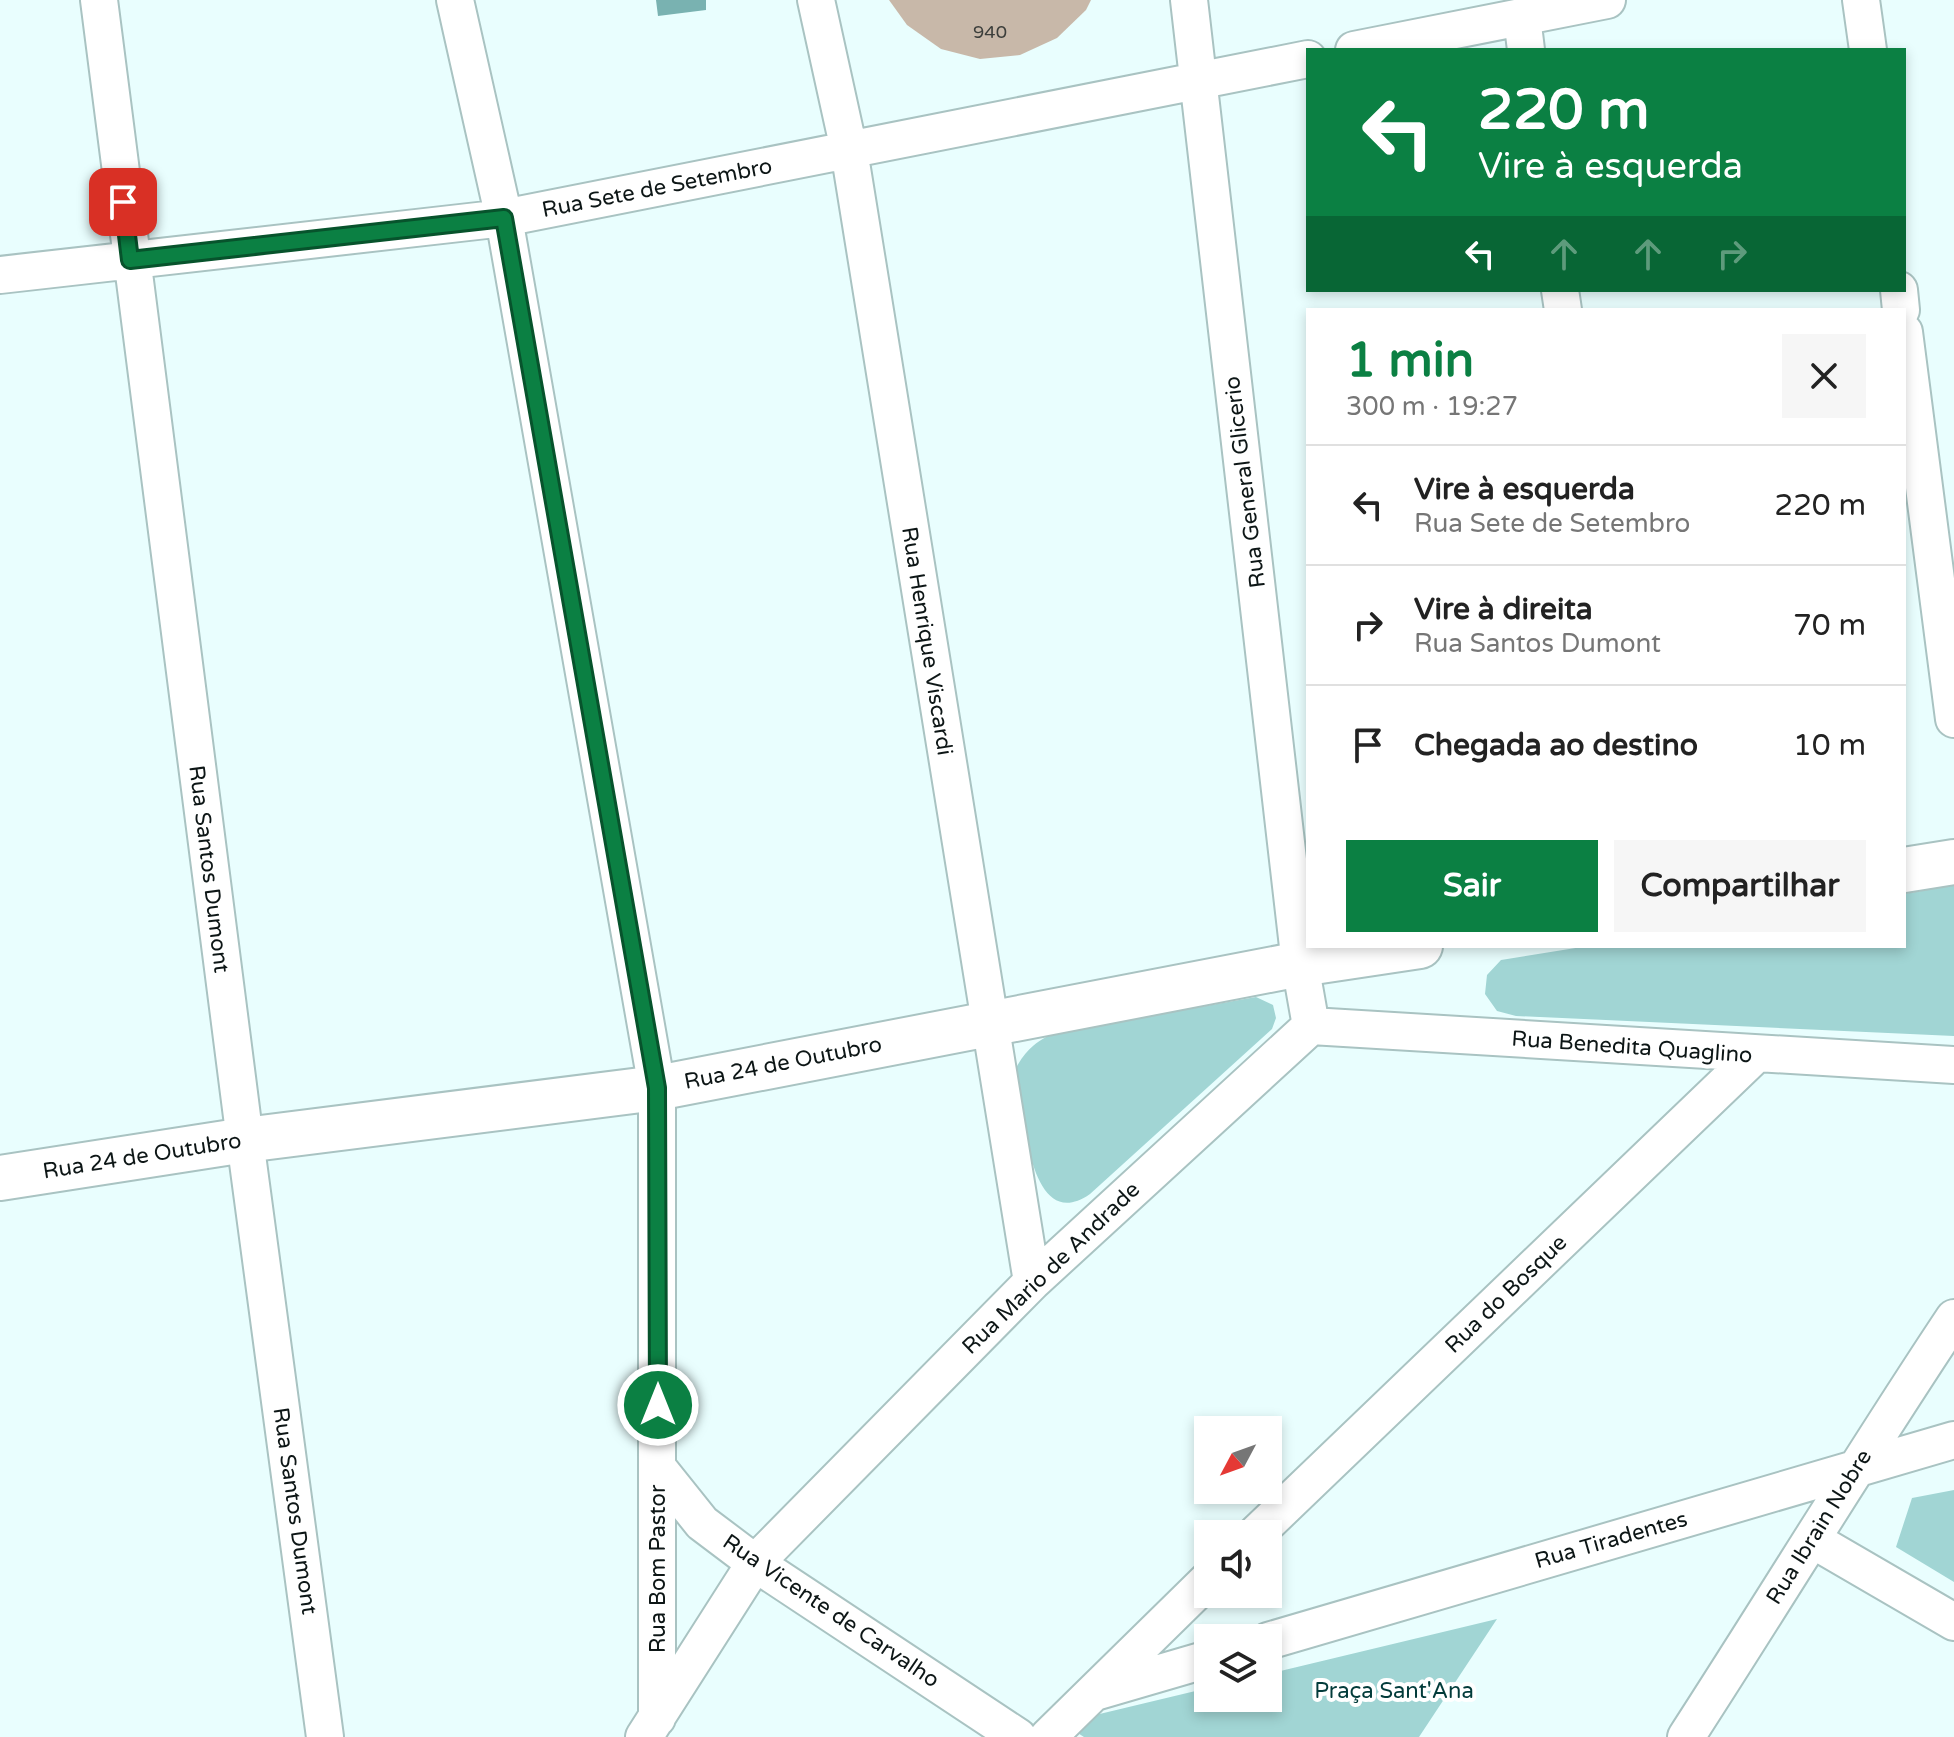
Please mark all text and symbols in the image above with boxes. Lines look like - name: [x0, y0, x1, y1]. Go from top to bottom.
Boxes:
- house number: 940: [973, 21, 1007, 43]
- text: 220 m: [1478, 77, 1649, 144]
- icon: left: [1346, 80, 1450, 184]
- text: Vire à esquerda: [1478, 145, 1743, 188]
- street label: Rua Sete de Setembro: [540, 153, 774, 223]
- pin: [89, 168, 157, 236]
- icon: arrive: [101, 180, 145, 224]
- icon: left: [1458, 232, 1502, 276]
- icon: ahead: [1542, 232, 1586, 276]
- icon: ahead: [1626, 232, 1670, 276]
- icon: right: [1710, 232, 1754, 276]
- text: 1 min: [1346, 332, 1474, 390]
- button: close: [1782, 334, 1866, 418]
- street label: Rua General Glicerio: [1219, 375, 1271, 589]
- text: 300 m · 19:27: [1346, 391, 1518, 422]
- text: Vire à esquerda: [1414, 471, 1635, 508]
- icon: left: [1346, 483, 1390, 527]
- text: 220 m: [1774, 487, 1866, 524]
- text: Rua Sete de Setembro: [1414, 508, 1690, 539]
- street label: Rua Henrique Viscardi: [896, 525, 958, 757]
- text: Vire à direita: [1414, 591, 1593, 628]
- icon: right: [1346, 603, 1390, 647]
- text: 70 m: [1793, 607, 1866, 644]
- text: Rua Santos Dumont: [1414, 628, 1661, 659]
- icon: arrive: [1346, 723, 1390, 767]
- text: Chegada ao destino: [1414, 727, 1698, 764]
- text: 10 m: [1793, 727, 1866, 764]
- street label: Rua Santos Dumont: [183, 764, 235, 974]
- button: Sair: [1346, 840, 1598, 932]
- button: Compartilhar: [1614, 840, 1866, 932]
- street label: Rua Benedita Quaglino: [1511, 1026, 1753, 1068]
- street label: Rua 24 de Outubro: [682, 1031, 884, 1095]
- street label: Rua 24 de Outubro: [41, 1127, 243, 1185]
- street label: Rua Mario de Andrade: [957, 1176, 1145, 1360]
- street label: Rua do Bosque: [1440, 1229, 1572, 1359]
- position arrow: [616, 1363, 700, 1447]
- street label: Rua Santos Dumont: [268, 1406, 322, 1616]
- north arrow: [1194, 1416, 1282, 1504]
- map controls: [1194, 1416, 1282, 1712]
- street label: Rua Ibrain Nobre: [1761, 1445, 1877, 1609]
- street label: Rua Bom Pastor: [645, 1484, 671, 1653]
- street label: Rua Tiradentes: [1532, 1506, 1690, 1574]
- button: sound: [1194, 1520, 1282, 1608]
- street label: Rua Vicente de Carvalho: [718, 1529, 944, 1693]
- button: layers: [1194, 1624, 1282, 1712]
- park label: Praça Sant'Ana: [1314, 1678, 1474, 1704]

